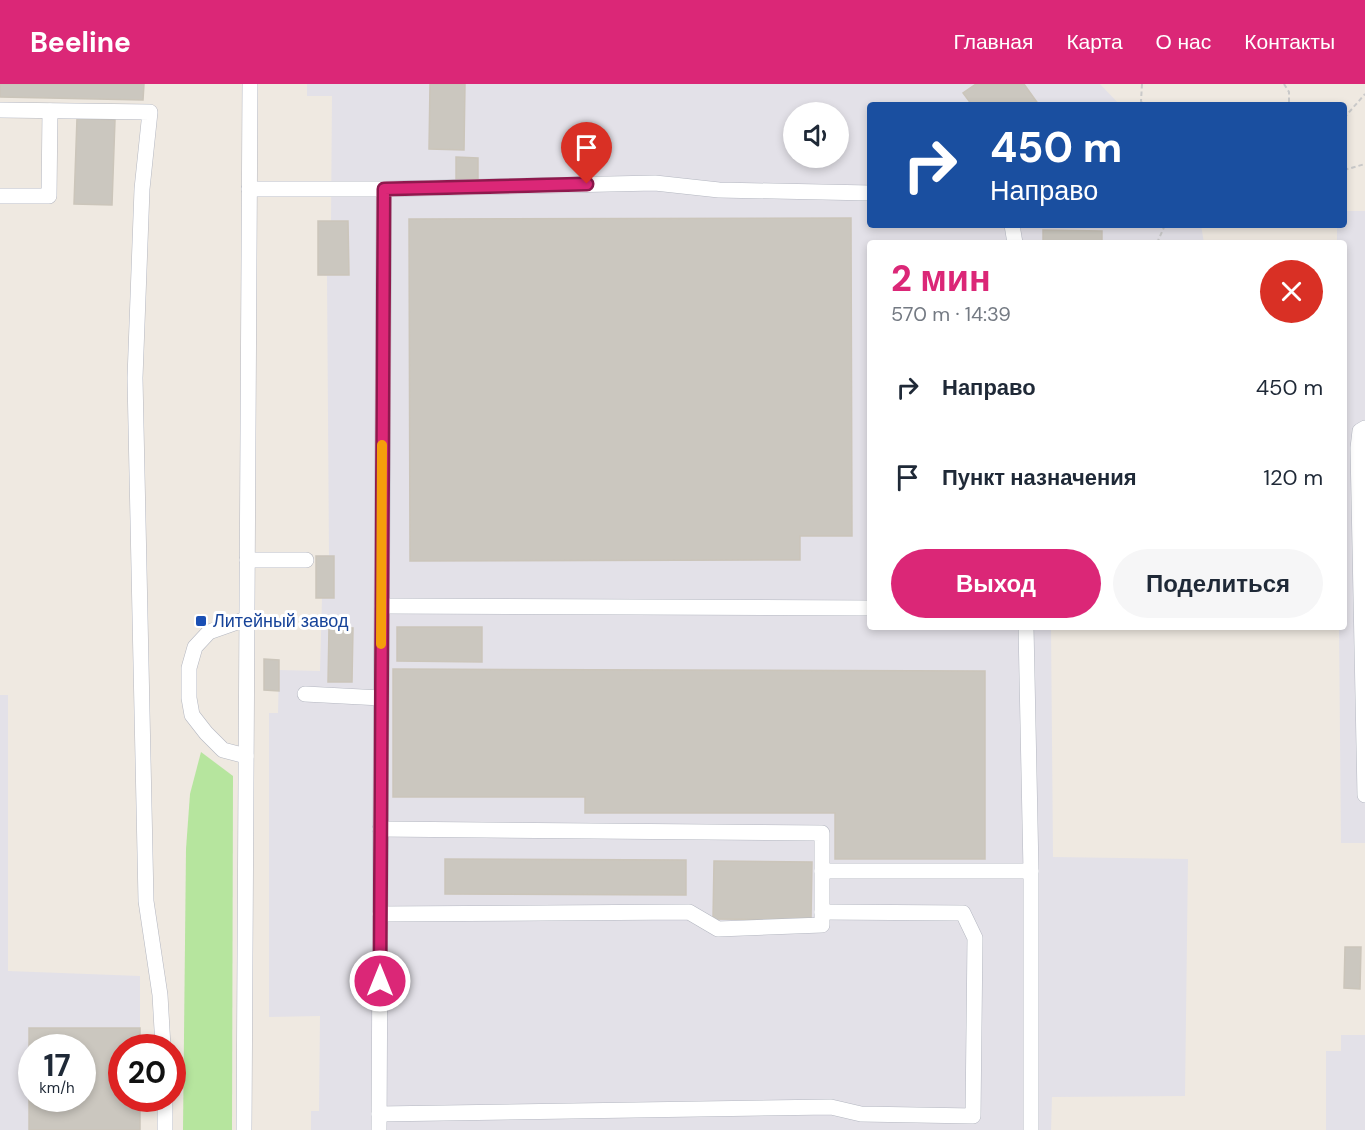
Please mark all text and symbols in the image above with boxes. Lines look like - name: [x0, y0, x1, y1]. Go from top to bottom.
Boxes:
- text: Beeline: [30, 24, 131, 61]
- text: Главная: [953, 28, 1033, 56]
- text: Карта: [1066, 28, 1123, 56]
- text: О нас: [1156, 28, 1211, 56]
- text: Контакты: [1244, 28, 1335, 56]
- map controls: [783, 102, 849, 168]
- button: sound: [783, 102, 849, 168]
- text: 450 m: [990, 120, 1122, 175]
- pin: [561, 122, 612, 184]
- icon: right: [891, 126, 969, 204]
- icon: arrive: [570, 131, 603, 164]
- text: Направо: [990, 173, 1098, 208]
- text: 2 мин: [891, 255, 991, 302]
- button: close: [1260, 260, 1323, 323]
- text: 570 m · 14:39: [891, 301, 1011, 327]
- icon: right: [891, 371, 924, 404]
- text: Направо: [942, 373, 1036, 402]
- text: 450 m: [1256, 373, 1323, 402]
- icon: arrive: [891, 461, 924, 494]
- text: Пункт назначения: [942, 463, 1137, 492]
- text: 120 m: [1263, 463, 1323, 492]
- button: Выход: [891, 549, 1101, 618]
- button: Поделиться: [1113, 549, 1323, 618]
- place label: Литейный завод: [213, 609, 349, 633]
- marker: Литейный завод: [194, 614, 208, 628]
- position arrow: [348, 949, 412, 1013]
- speed limit sign: 20: [108, 1034, 186, 1112]
- text: 17: [43, 1046, 71, 1085]
- text: km/h: [39, 1078, 75, 1098]

